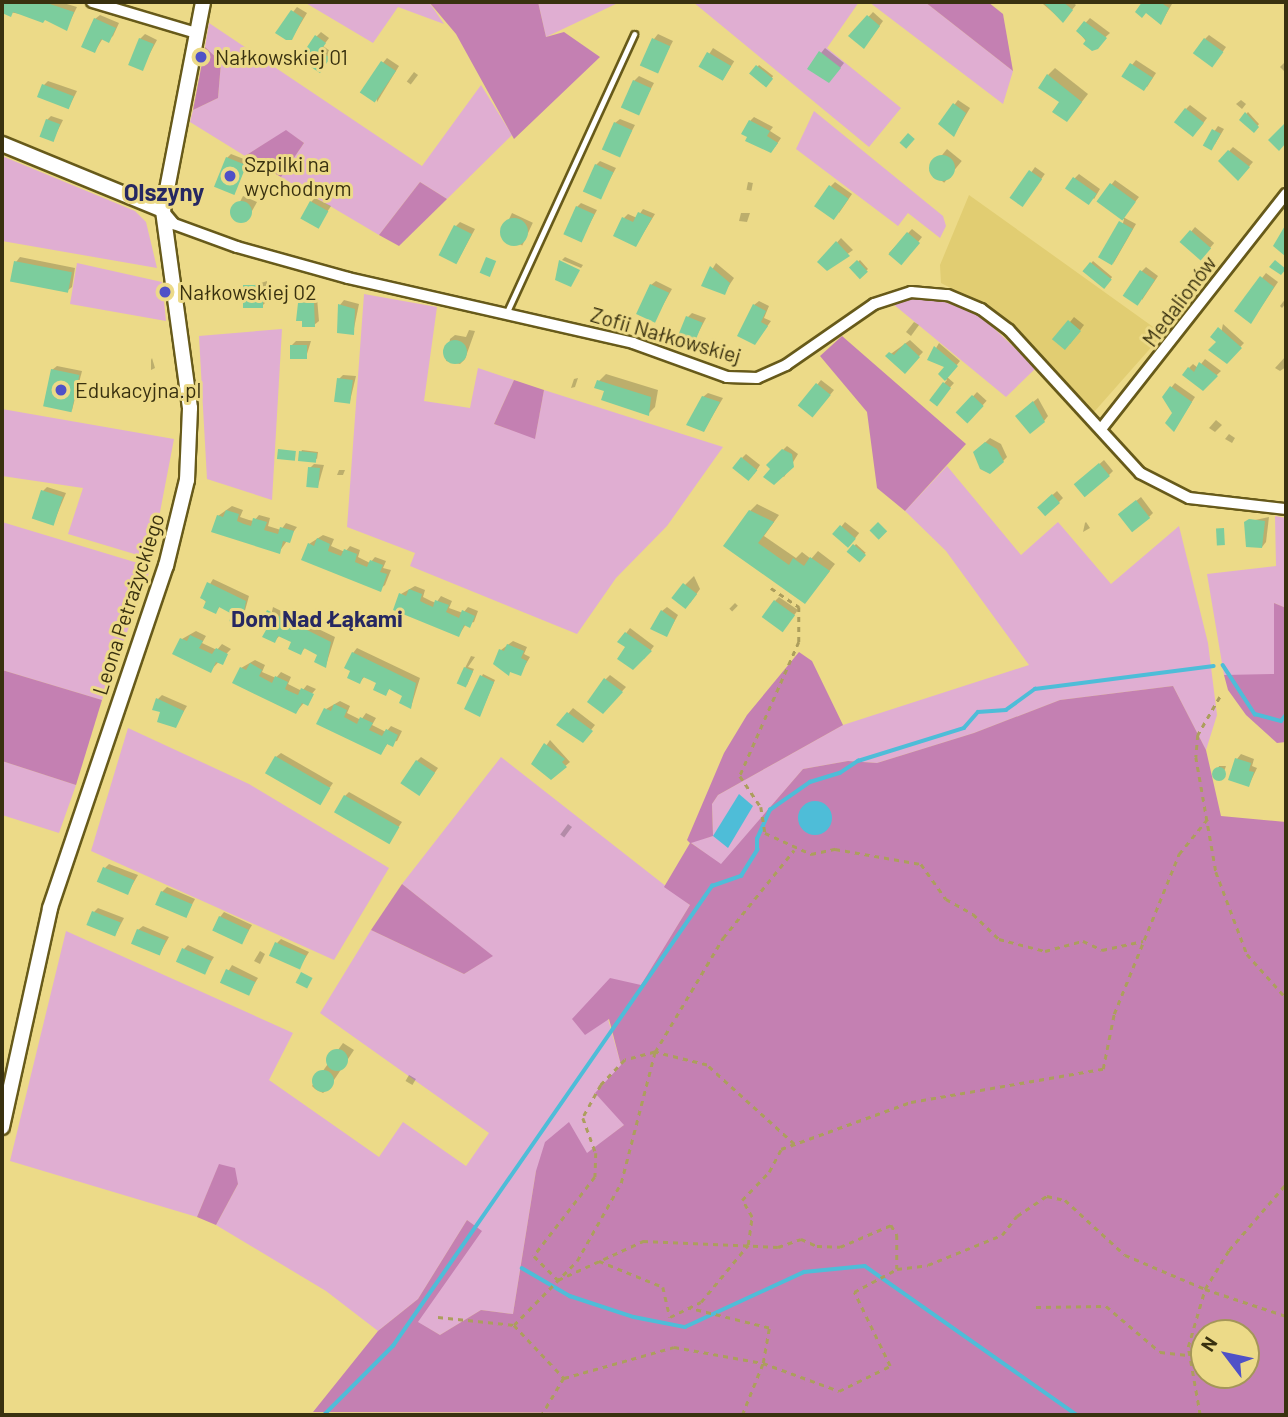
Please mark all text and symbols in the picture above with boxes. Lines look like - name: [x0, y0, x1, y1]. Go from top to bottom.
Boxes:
- place label: Nałkowskiej 01: [215, 44, 348, 70]
- marker: Nałkowskiej 01: [193, 49, 209, 65]
- place label: Szpilki na wychodnym: [244, 151, 352, 201]
- marker: Szpilki na wychodnym: [222, 168, 238, 184]
- district label: Olszyny: [124, 178, 204, 206]
- street label: Medalionów: [1137, 251, 1221, 351]
- place label: Nałkowskiej 02: [179, 279, 316, 305]
- marker: Nałkowskiej 02: [157, 284, 173, 300]
- street label: Zofii Nałkowskiej: [588, 301, 744, 369]
- place label: Edukacyjna.pl: [75, 377, 201, 403]
- marker: Edukacyjna.pl: [53, 382, 69, 398]
- street label: Leona Petrażyckiego: [87, 510, 169, 698]
- district label: Dom Nad Łąkami: [231, 604, 403, 632]
- north arrow: [1190, 1319, 1260, 1389]
- text: N: [1195, 1332, 1222, 1355]

